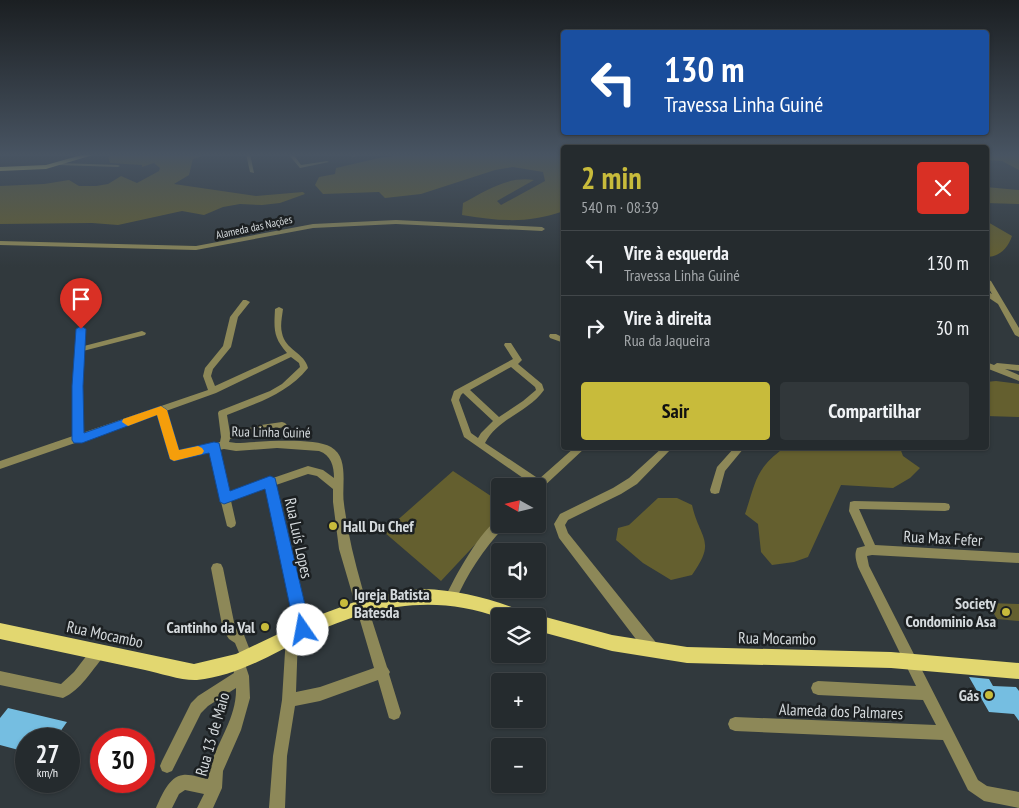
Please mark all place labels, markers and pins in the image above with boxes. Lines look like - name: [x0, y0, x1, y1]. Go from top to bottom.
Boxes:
- pin: [60, 278, 102, 329]
- place label: Hall Du Chef: [343, 516, 414, 536]
- marker: Hall Du Chef: [327, 520, 339, 532]
- place label: Igreja Batista Batesda: [354, 584, 430, 622]
- place label: Society Condominio Asa: [906, 593, 997, 631]
- marker: Igreja Batista Batesda: [338, 597, 350, 609]
- marker: Society Condominio Asa: [1000, 606, 1012, 618]
- place label: Cantinho da Val: [167, 617, 255, 637]
- marker: Cantinho da Val: [259, 621, 271, 633]
- place label: Gás: [959, 685, 979, 705]
- marker: Gás: [983, 689, 995, 701]

